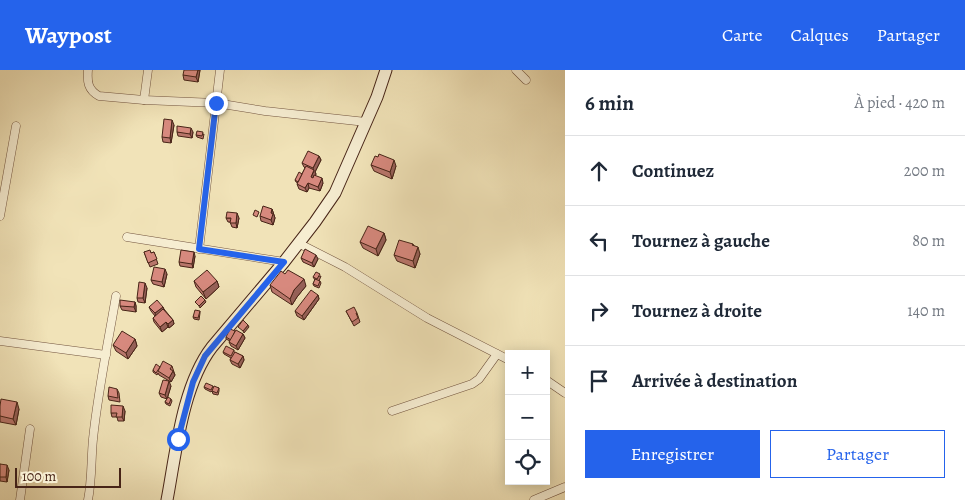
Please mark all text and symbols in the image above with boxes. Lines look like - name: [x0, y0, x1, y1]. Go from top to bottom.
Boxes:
- text: Waypost: [25, 19, 112, 51]
- text: Carte: [722, 23, 762, 47]
- text: Calques: [790, 23, 849, 47]
- text: Partager: [877, 23, 940, 47]
- text: 6 min: [585, 89, 634, 117]
- route end: [205, 92, 228, 115]
- text: À pied · 420 m: [854, 92, 945, 114]
- icon: ahead: [585, 157, 613, 185]
- text: Continuez: [632, 158, 714, 184]
- text: 200 m: [904, 160, 945, 182]
- icon: left: [585, 227, 613, 255]
- text: Tournez à gauche: [632, 228, 770, 254]
- text: 80 m: [912, 230, 945, 252]
- icon: right: [585, 297, 613, 325]
- text: Tournez à droite: [632, 298, 762, 324]
- text: 140 m: [907, 300, 945, 322]
- map controls: [505, 350, 550, 485]
- button: +: [505, 350, 550, 395]
- icon: arrive: [585, 367, 613, 395]
- text: Arrivée à destination: [632, 368, 797, 394]
- button: −: [505, 395, 550, 440]
- route start: [167, 428, 190, 451]
- button: Enregistrer: [585, 430, 760, 478]
- button: Partager: [770, 430, 945, 478]
- button: locate: [505, 440, 550, 485]
- scale bar: [15, 465, 121, 488]
- text: 100 m: [22, 467, 56, 486]

